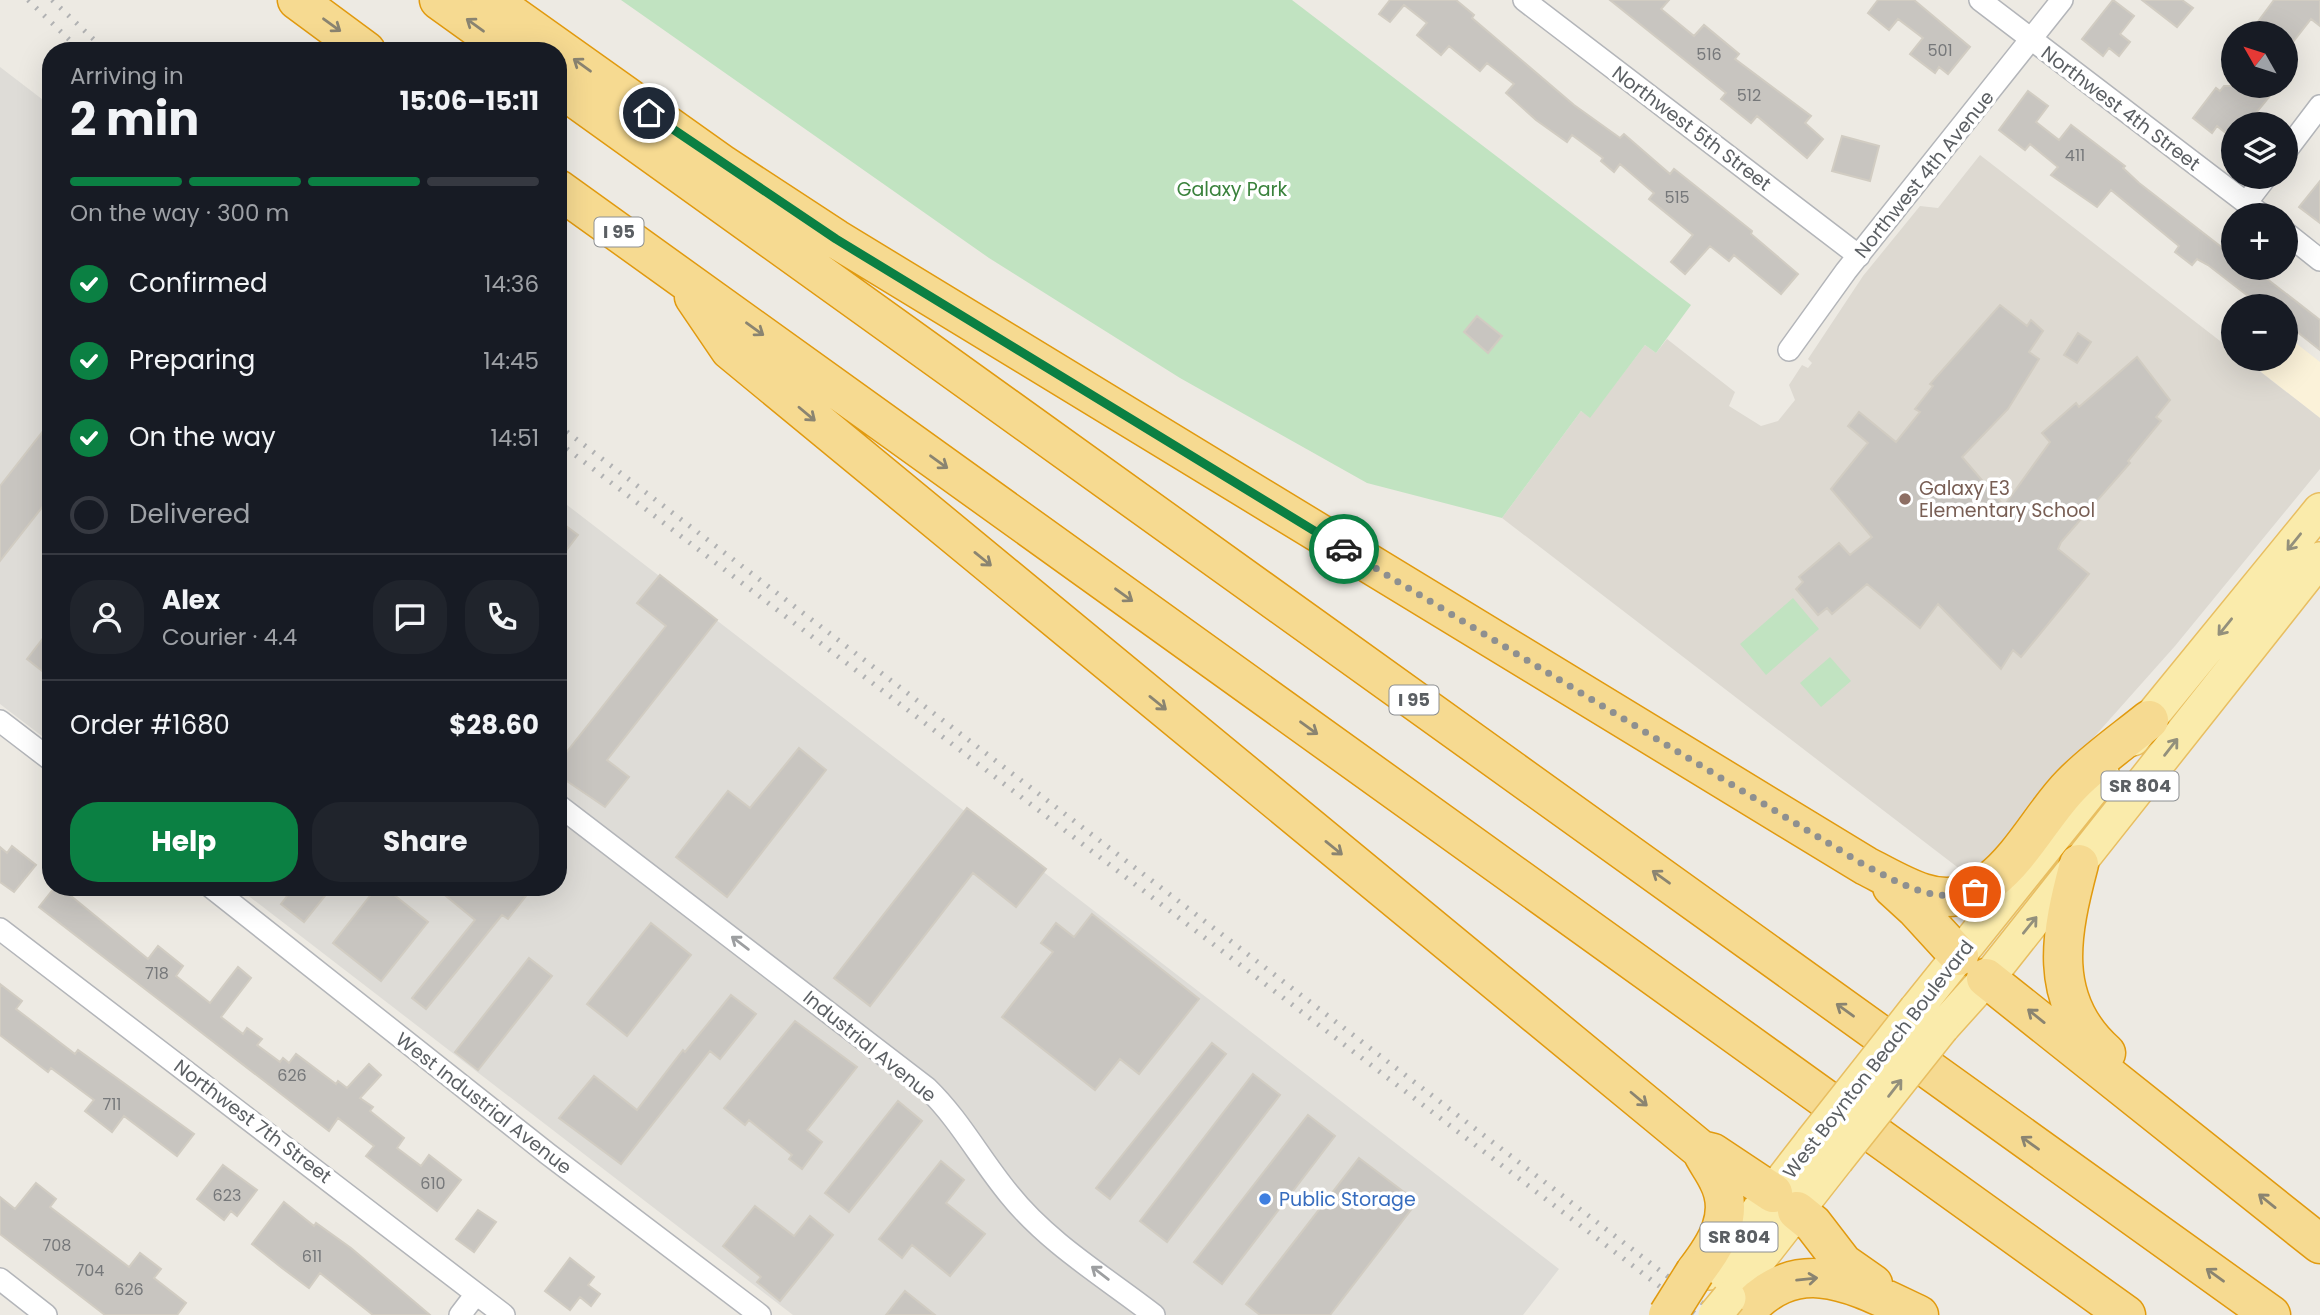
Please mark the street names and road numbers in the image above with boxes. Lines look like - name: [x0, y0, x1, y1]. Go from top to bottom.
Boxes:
- street label: Northwest 4th Street: [2036, 40, 2206, 177]
- street label: Northwest 5th Street: [1607, 60, 1777, 197]
- street label: Northwest 4th Avenue: [1848, 85, 2000, 264]
- road number: I 95: [594, 218, 644, 246]
- road number: I 95: [1390, 686, 1438, 714]
- road number: SR 804: [2102, 772, 2178, 800]
- street label: West Boynton Beach Boulevard: [1777, 934, 1980, 1184]
- street label: Industrial Avenue: [797, 984, 942, 1109]
- street label: West Industrial Avenue: [390, 1026, 577, 1181]
- street label: Northwest 7th Street: [168, 1053, 337, 1190]
- road number: SR 804: [1700, 1222, 1778, 1252]

